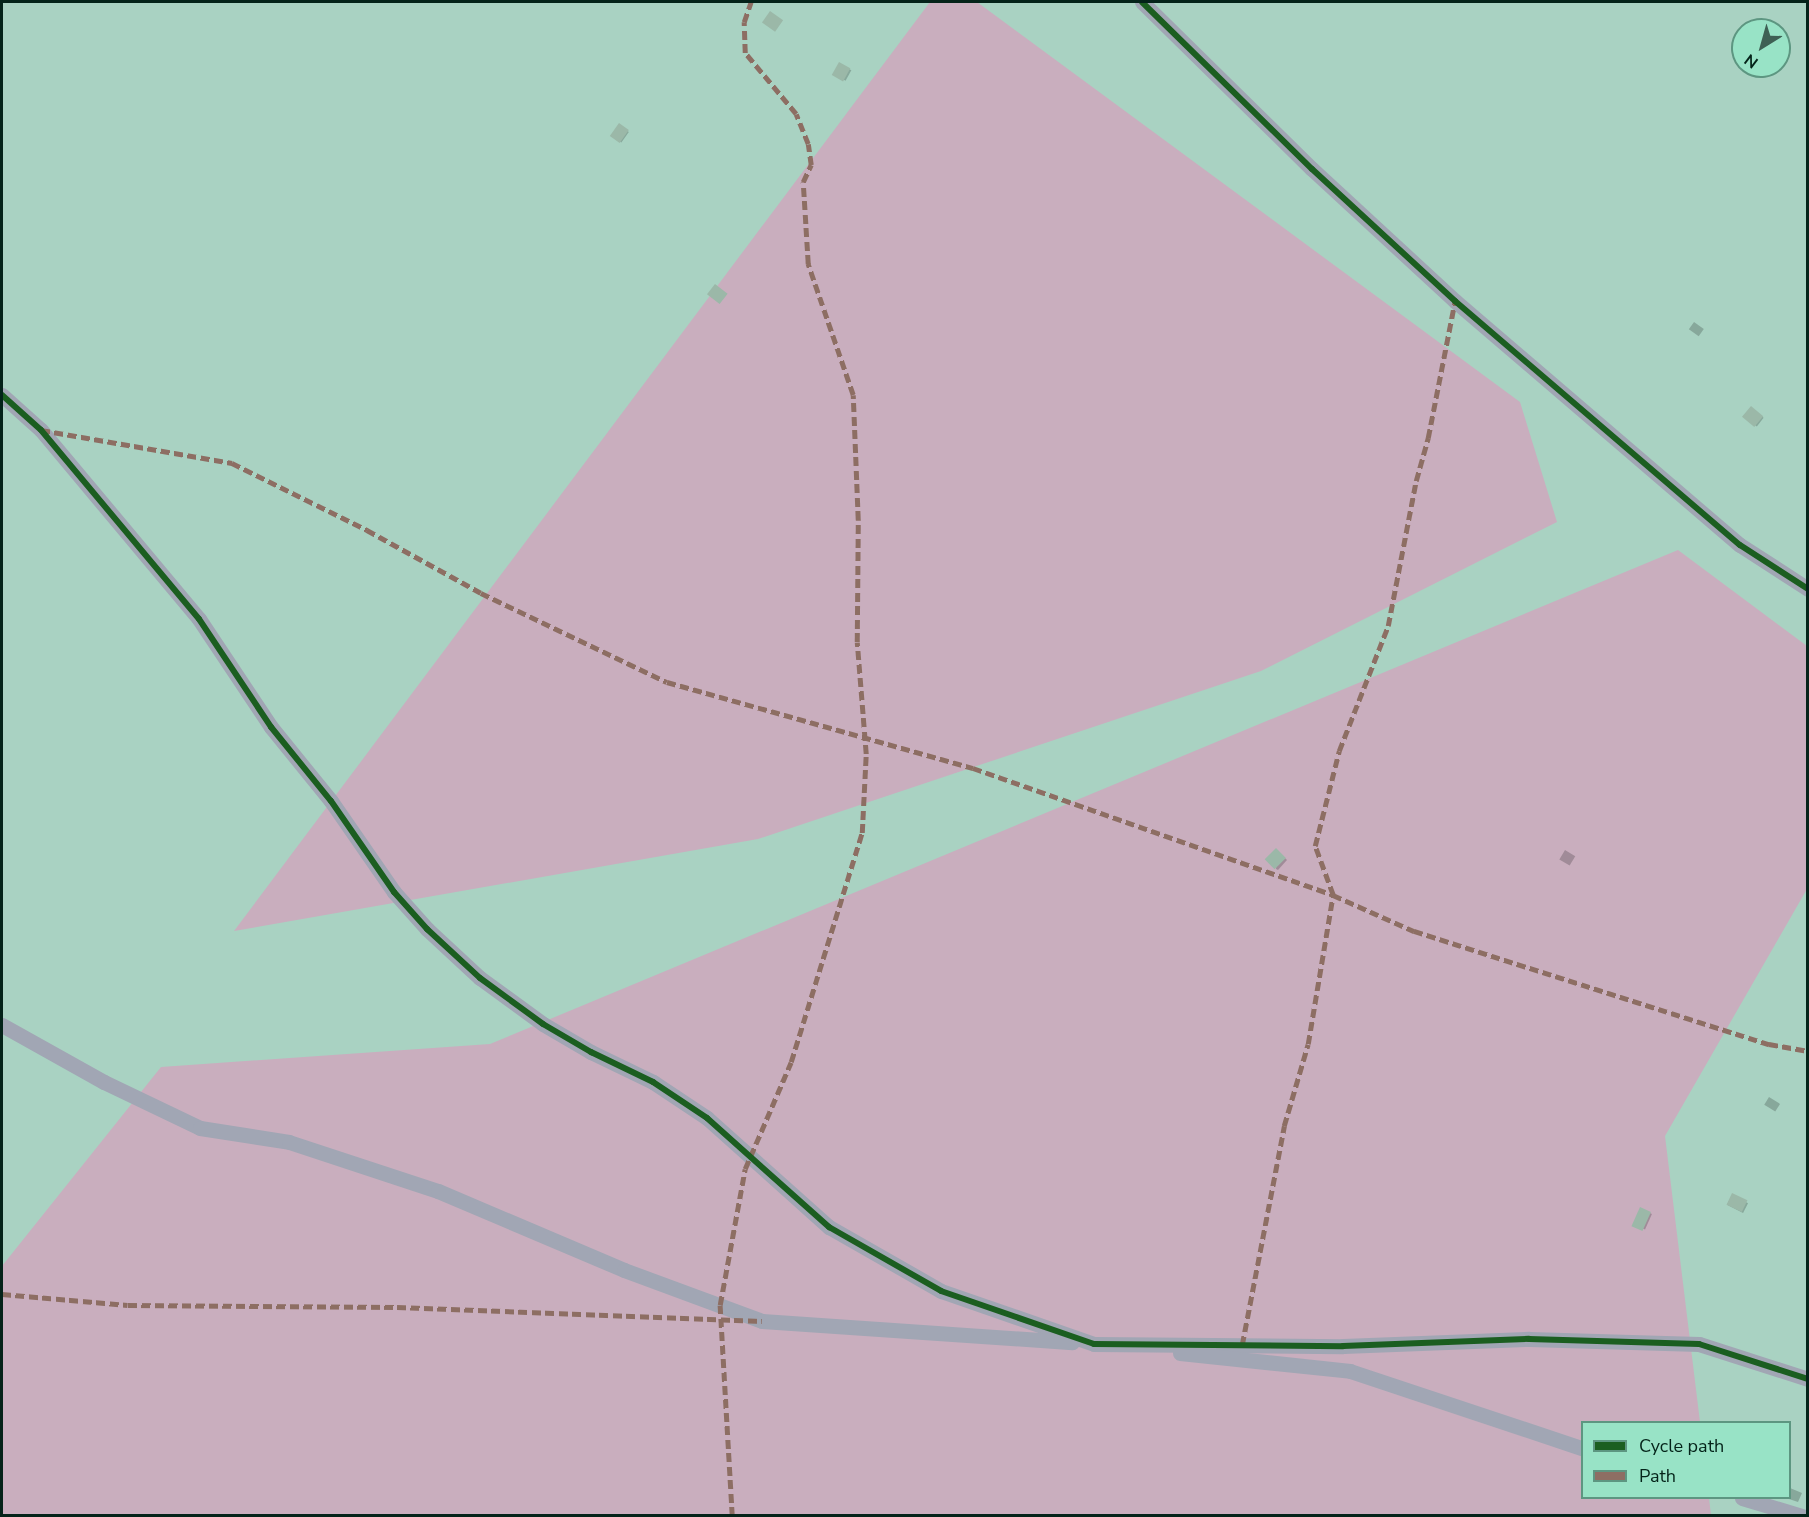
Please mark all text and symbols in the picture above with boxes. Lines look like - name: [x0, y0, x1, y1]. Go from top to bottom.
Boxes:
- north arrow: [1731, 18, 1791, 78]
- text: N: [1740, 48, 1763, 73]
- legend: [1581, 1421, 1791, 1499]
- text: Cycle path: [1639, 1434, 1724, 1458]
- text: Path: [1639, 1464, 1676, 1488]

